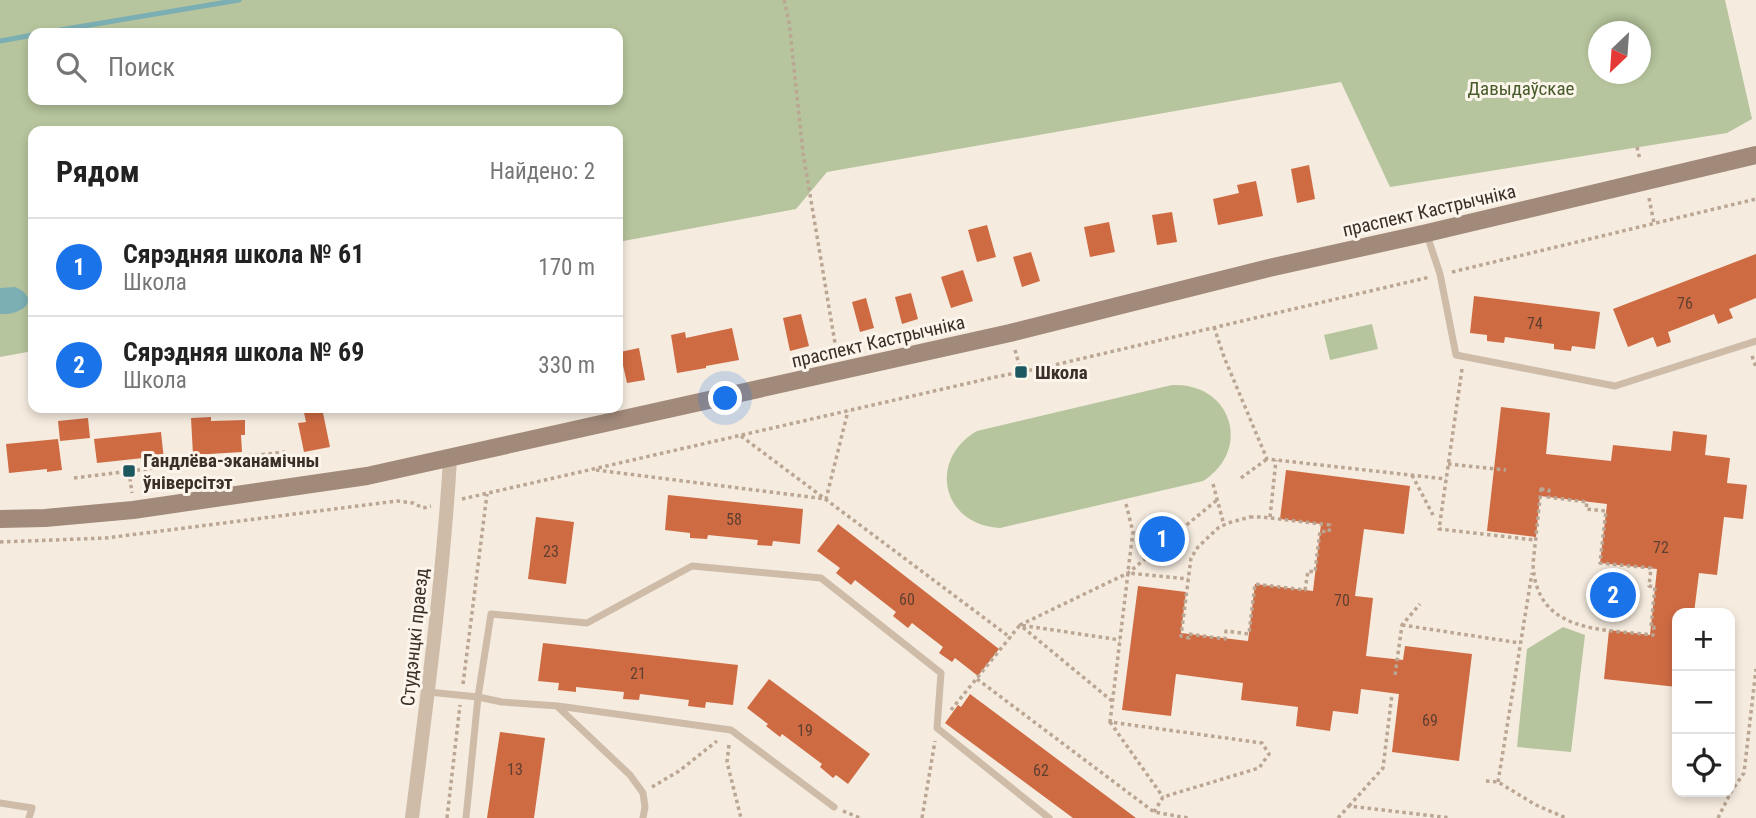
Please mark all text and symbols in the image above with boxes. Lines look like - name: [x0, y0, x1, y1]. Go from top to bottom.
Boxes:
- north arrow: [1588, 21, 1651, 84]
- search box: [28, 28, 623, 105]
- icon: search: [52, 48, 90, 86]
- text: Поиск: [108, 52, 175, 82]
- park label: Давыдаўскае: [1468, 77, 1575, 100]
- text: Рядом: [56, 154, 140, 189]
- text: Найдено: 2: [490, 158, 595, 185]
- street label: праспект Кастрычніка: [1340, 179, 1518, 242]
- text: Сярэдняя школа № 61: [123, 239, 364, 269]
- text: 1: [73, 254, 85, 281]
- text: 170 m: [538, 254, 595, 281]
- text: Школа: [123, 269, 187, 296]
- house number: 76: [1677, 294, 1693, 313]
- street label: праспект Кастрычніка: [789, 310, 967, 373]
- house number: 74: [1527, 314, 1543, 333]
- text: Сярэдняя школа № 69: [123, 337, 364, 367]
- text: 2: [73, 352, 85, 379]
- text: 330 m: [538, 352, 595, 379]
- place label: Школа: [1035, 361, 1088, 384]
- marker: Школа: [1013, 364, 1029, 380]
- text: Школа: [123, 367, 187, 394]
- your location: [708, 381, 742, 415]
- place label: Гандлёва-эканамічны ўніверсітэт: [143, 449, 320, 494]
- marker: Гандлёва-эканамічны ўніверсітэт: [121, 463, 137, 479]
- house number: 58: [726, 510, 742, 529]
- pin: 1: [1139, 513, 1185, 565]
- house number: 72: [1653, 538, 1669, 557]
- house number: 23: [543, 542, 559, 561]
- street label: Студэнцкі праезд: [396, 567, 433, 707]
- pin: 2: [1590, 569, 1636, 621]
- house number: 60: [899, 590, 915, 609]
- house number: 70: [1334, 591, 1350, 610]
- map controls: [1672, 608, 1735, 797]
- button: +: [1672, 608, 1735, 671]
- house number: 21: [630, 664, 646, 683]
- button: −: [1672, 671, 1735, 734]
- house number: 69: [1422, 711, 1438, 730]
- house number: 19: [797, 721, 813, 740]
- button: locate: [1672, 734, 1735, 797]
- house number: 13: [507, 760, 523, 779]
- house number: 62: [1033, 761, 1049, 780]

